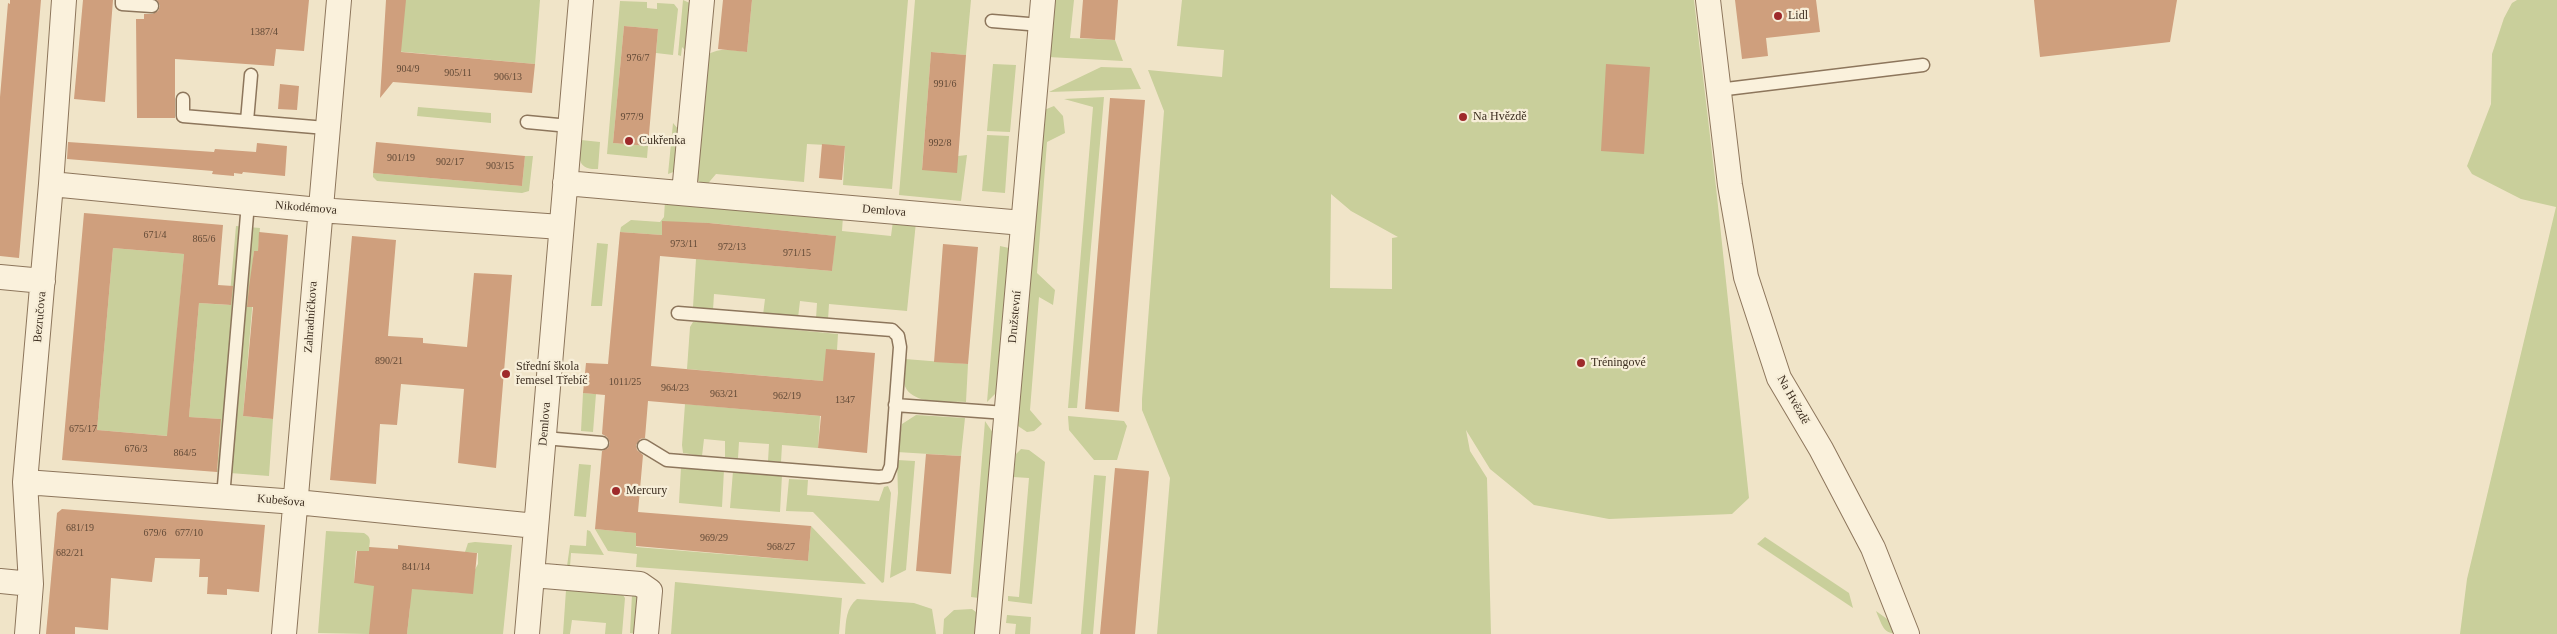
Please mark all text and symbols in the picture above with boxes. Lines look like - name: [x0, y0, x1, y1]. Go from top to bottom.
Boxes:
- place label: Lidl: [1788, 9, 1808, 23]
- marker: Lidl: [1772, 10, 1784, 22]
- house number: 1387/4: [250, 26, 278, 38]
- house number: 976/7: [627, 52, 649, 64]
- house number: 904/9: [397, 63, 419, 75]
- house number: 905/11: [444, 67, 472, 79]
- house number: 906/13: [494, 71, 522, 83]
- house number: 991/6: [934, 78, 956, 90]
- place label: Na Hvězdě: [1473, 110, 1527, 124]
- house number: 977/9: [621, 111, 643, 123]
- marker: Na Hvězdě: [1457, 111, 1469, 123]
- place label: Cukřenka: [639, 134, 686, 148]
- marker: Cukřenka: [623, 135, 635, 147]
- house number: 992/8: [929, 137, 951, 149]
- house number: 901/19: [387, 152, 415, 164]
- house number: 902/17: [436, 156, 464, 168]
- house number: 903/15: [486, 160, 514, 172]
- street label: Nikodémova: [274, 198, 338, 218]
- street label: Demlova: [861, 202, 907, 220]
- house number: 671/4: [144, 229, 166, 241]
- house number: 865/6: [193, 233, 215, 245]
- house number: 973/11: [670, 238, 698, 250]
- house number: 972/13: [718, 241, 746, 253]
- house number: 971/15: [783, 247, 811, 259]
- street label: Zahradníčkova: [301, 281, 321, 353]
- street label: Družstevní: [1006, 290, 1024, 344]
- street label: Bezručova: [31, 291, 49, 343]
- house number: 890/21: [375, 355, 403, 367]
- place label: Tréningové: [1591, 356, 1646, 370]
- marker: Tréningové: [1575, 357, 1587, 369]
- place label: Střední škola řemesel Třebíč: [516, 360, 588, 388]
- marker: Střední škola řemesel Třebíč: [500, 368, 512, 380]
- street label: Na Hvězdě: [1774, 373, 1812, 427]
- house number: 1011/25: [609, 376, 641, 388]
- house number: 964/23: [661, 382, 689, 394]
- house number: 963/21: [710, 388, 738, 400]
- house number: 962/19: [773, 390, 801, 402]
- house number: 1347: [835, 394, 855, 406]
- street label: Demlova: [536, 401, 554, 447]
- house number: 675/17: [69, 423, 97, 435]
- house number: 676/3: [125, 443, 147, 455]
- house number: 864/5: [174, 447, 196, 459]
- place label: Mercury: [626, 484, 667, 498]
- marker: Mercury: [610, 485, 622, 497]
- street label: Kubešova: [256, 492, 306, 510]
- house number: 681/19: [66, 522, 94, 534]
- house number: 679/6: [144, 527, 166, 539]
- house number: 677/10: [175, 527, 203, 539]
- house number: 969/29: [700, 532, 728, 544]
- house number: 968/27: [767, 541, 795, 553]
- house number: 682/21: [56, 547, 84, 559]
- house number: 841/14: [402, 561, 430, 573]

